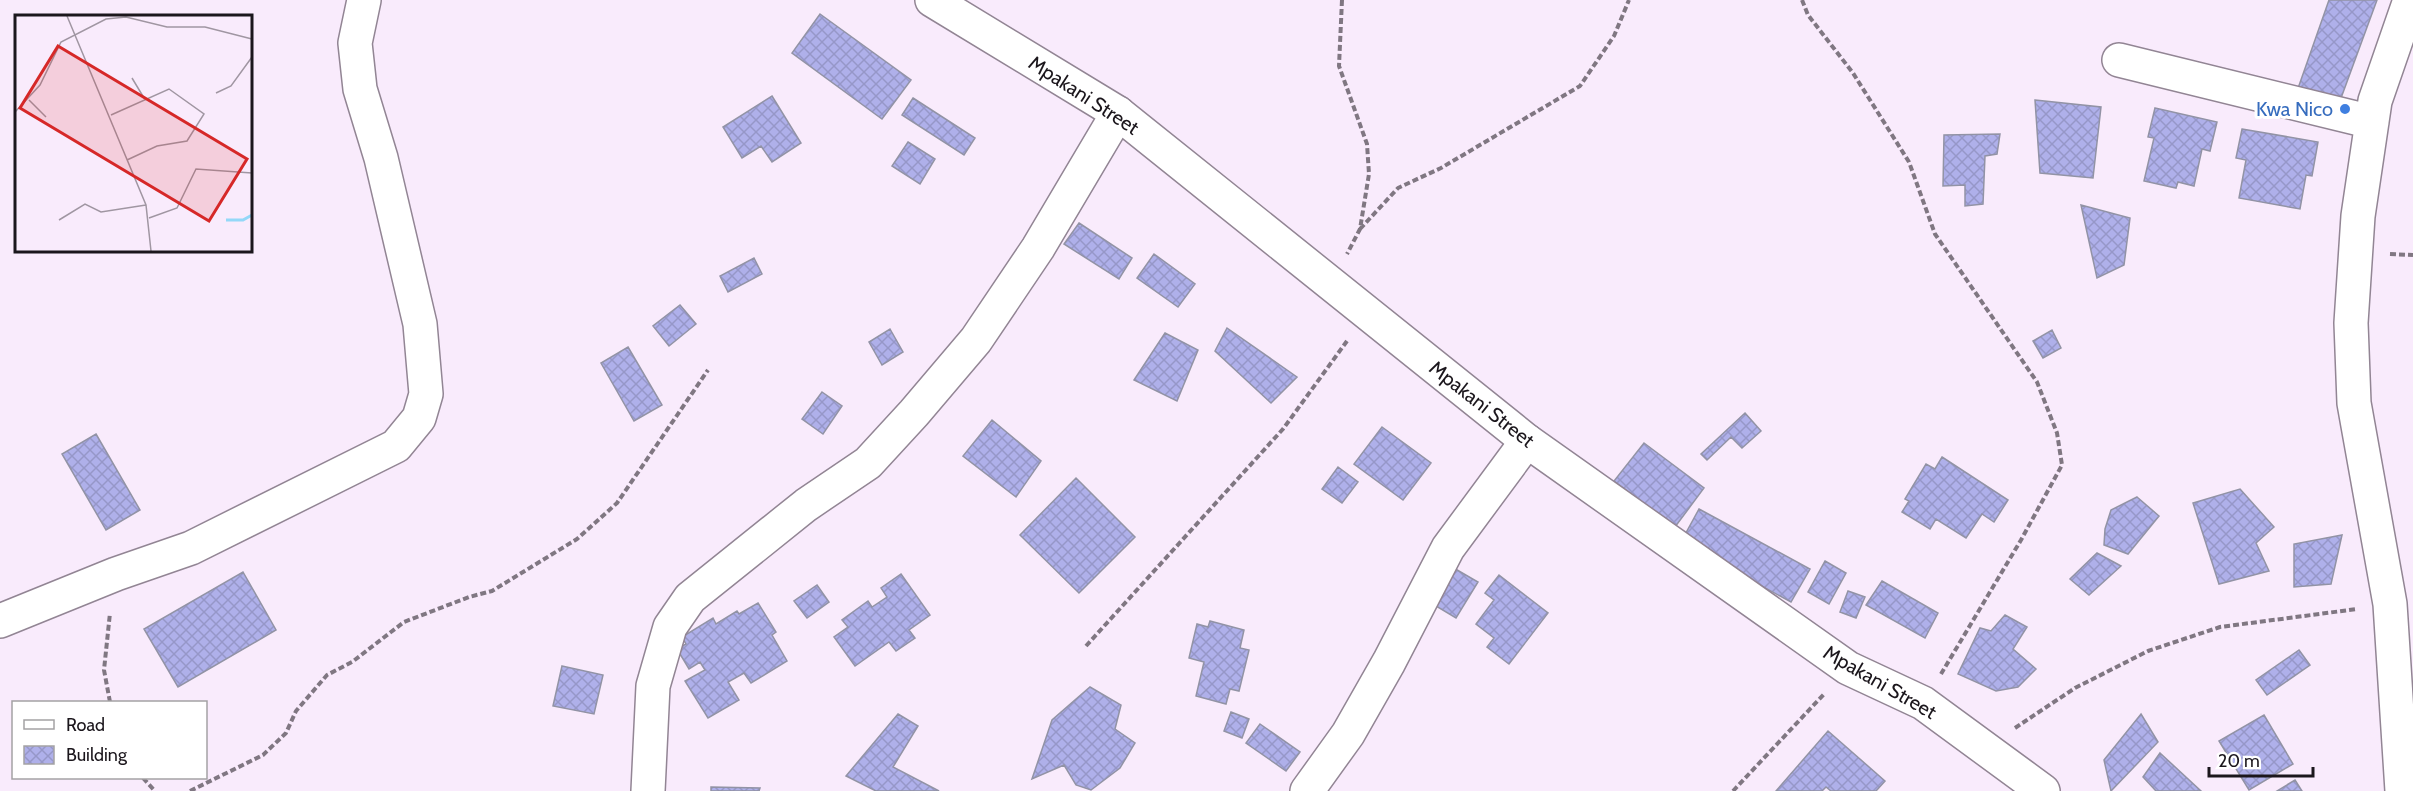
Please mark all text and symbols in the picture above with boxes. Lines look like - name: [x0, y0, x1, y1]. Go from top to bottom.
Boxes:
- inset map: [15, 15, 252, 252]
- street label: Mpakani Street: [1024, 50, 1144, 140]
- place label: Kwa Nico: [2256, 97, 2333, 121]
- marker: Kwa Nico: [2338, 102, 2352, 116]
- street label: Mpakani Street: [1425, 356, 1539, 453]
- street label: Mpakani Street: [1819, 640, 1941, 724]
- legend: [12, 701, 207, 779]
- text: Road: [66, 714, 105, 736]
- scale bar: [2209, 740, 2312, 778]
- text: Building: [66, 744, 128, 766]
- text: 20 m: [2218, 750, 2260, 772]

